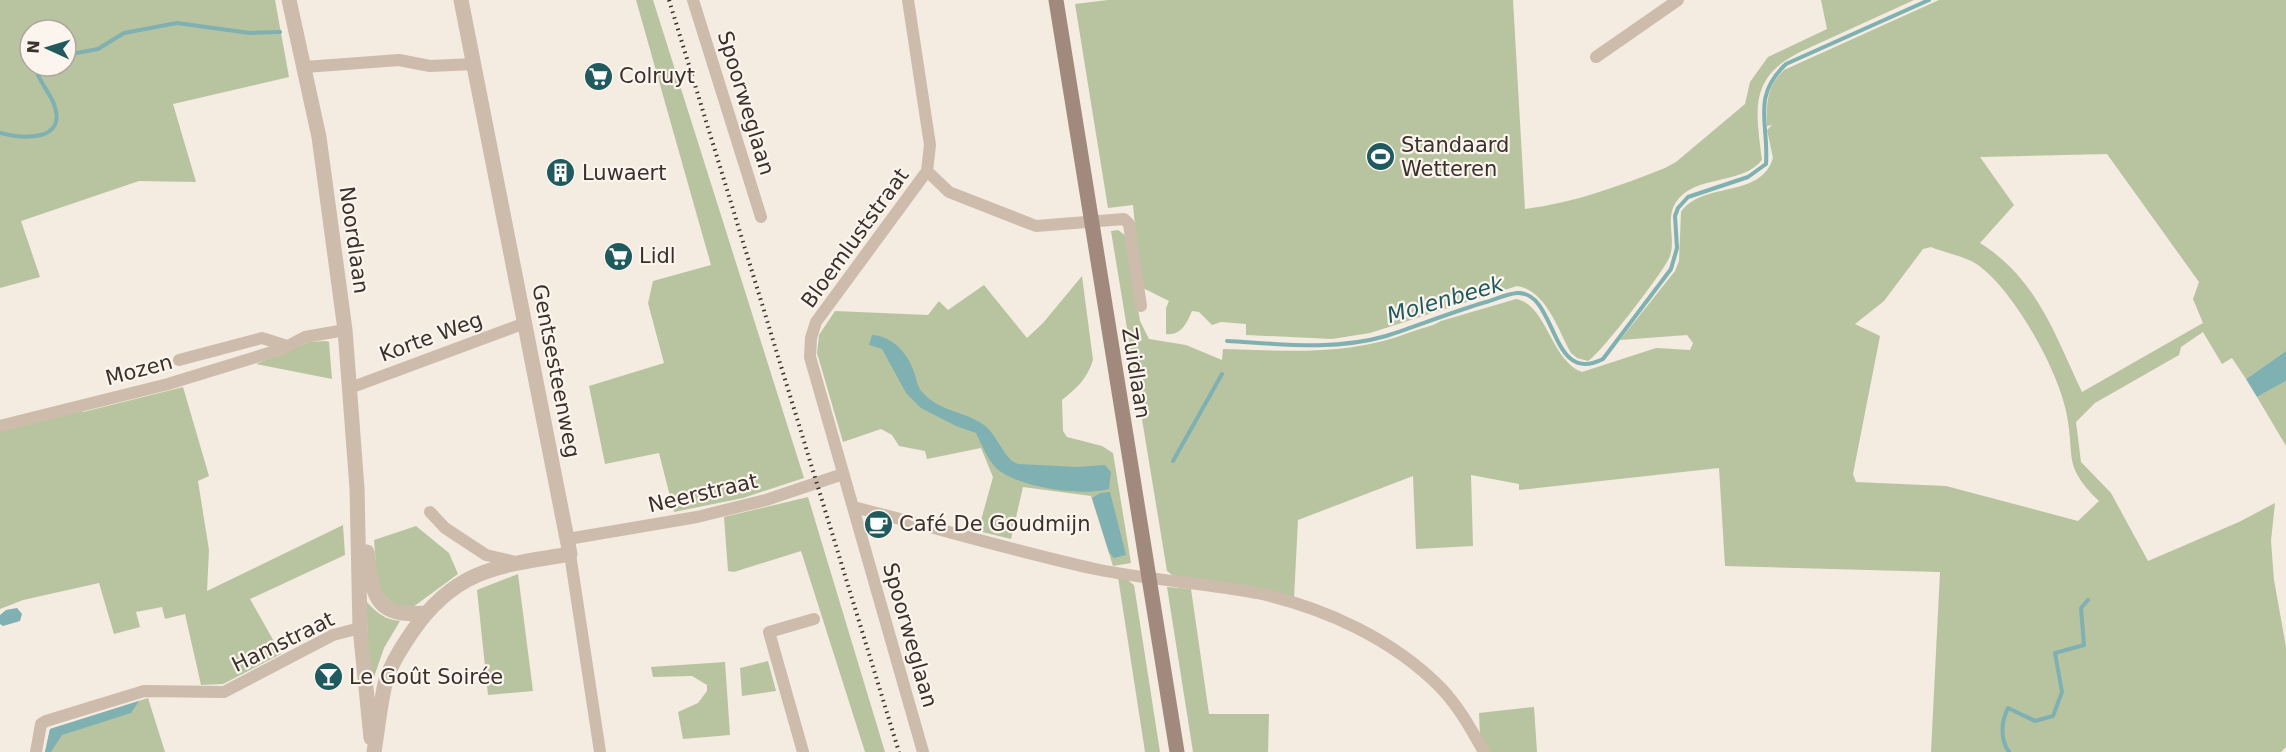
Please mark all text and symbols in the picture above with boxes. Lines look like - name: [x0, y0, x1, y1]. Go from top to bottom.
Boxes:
- north arrow: [18, 18, 78, 78]
- street label: Spoorweglaan: [713, 28, 779, 178]
- text: N: [24, 40, 43, 54]
- supermarket icon: Colruyt: [582, 60, 614, 92]
- place label: Colruyt: [619, 64, 695, 88]
- place label: Standaard Wetteren: [1401, 133, 1509, 181]
- sports icon: Standaard Wetteren: [1364, 141, 1396, 173]
- building icon: Luwaert: [545, 157, 577, 189]
- place label: Luwaert: [582, 161, 666, 185]
- street label: Bloemluststraat: [796, 164, 914, 312]
- street label: Noordlaan: [335, 185, 373, 295]
- supermarket icon: Lidl: [602, 240, 634, 272]
- place label: Lidl: [639, 244, 676, 268]
- water label: Molenbeek: [1384, 271, 1507, 328]
- street label: Gentsesteenweg: [527, 282, 585, 460]
- street label: Korte Weg: [376, 307, 486, 367]
- street label: Zuidlaan: [1117, 326, 1155, 420]
- street label: Mozen: [103, 350, 175, 390]
- street label: Neerstraat: [646, 469, 760, 517]
- cafe icon: Café De Goudmijn: [862, 508, 894, 540]
- place label: Café De Goudmijn: [899, 512, 1090, 536]
- street label: Spoorweglaan: [878, 560, 942, 710]
- street label: Hamstraat: [228, 607, 338, 677]
- bar icon: Le Goût Soirée: [312, 661, 344, 693]
- place label: Le Goût Soirée: [349, 665, 503, 689]

